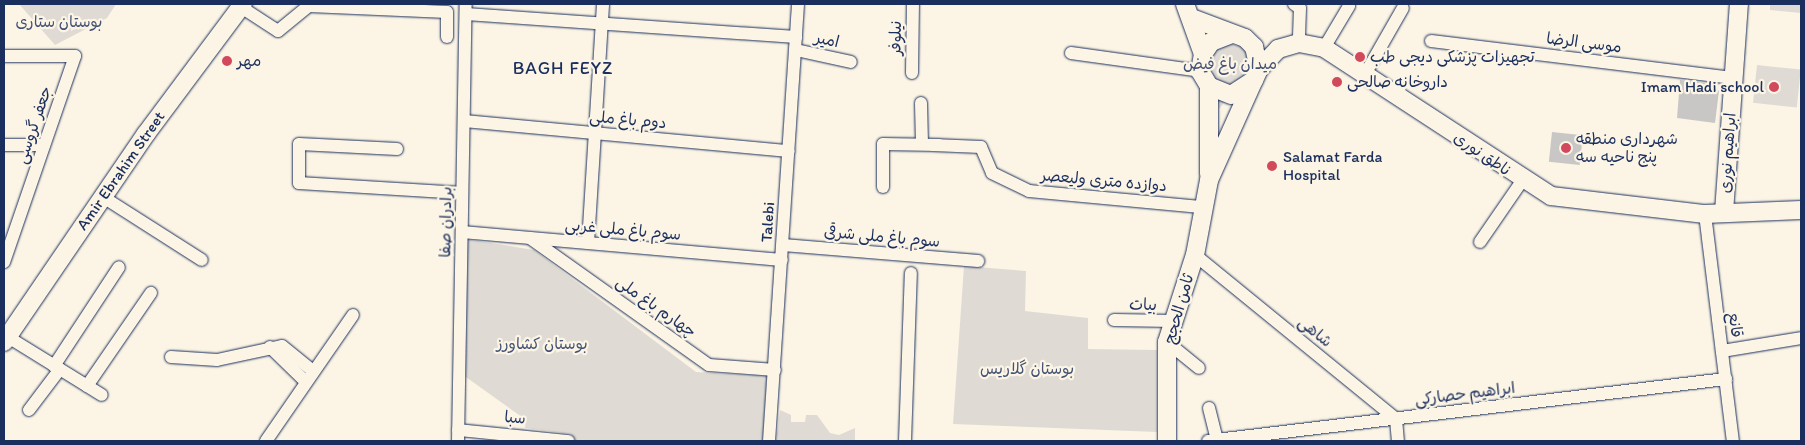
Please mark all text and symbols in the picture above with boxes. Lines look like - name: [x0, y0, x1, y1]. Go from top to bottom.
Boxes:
- park label: بوستان ستاری: [15, 12, 103, 32]
- street label: نیلوفر: [886, 20, 906, 56]
- street label: امیر: [813, 28, 841, 52]
- street label: موسی الرضا: [1545, 29, 1623, 57]
- place label: تجهیزات پزشکی دیجی طب: [1370, 47, 1535, 67]
- place label: مهر: [237, 51, 261, 71]
- marker: تجهیزات پزشکی دیجی طب: [1354, 51, 1366, 63]
- park label: میدان باغ فیض: [1183, 54, 1277, 74]
- marker: مهر: [221, 55, 233, 67]
- district label: BAGH FEYZ: [512, 57, 614, 79]
- place label: داروخانه صالحی: [1347, 72, 1448, 92]
- marker: داروخانه صالحی: [1331, 76, 1343, 88]
- place label: Imam Hadi school: [1640, 77, 1764, 97]
- marker: Imam Hadi school: [1768, 81, 1780, 93]
- street label: جعفر گروسی: [12, 84, 56, 166]
- street label: دوم باغ ملی: [589, 107, 667, 133]
- street label: Amir Ebrahim Street: [73, 108, 169, 234]
- street label: ابراهیم نوری: [1716, 112, 1740, 194]
- street label: ناطق نوری: [1450, 128, 1514, 180]
- place label: شهرداری منطقه پنج ناحیه سه: [1576, 129, 1678, 167]
- marker: شهرداری منطقه پنج ناحیه سه: [1560, 142, 1572, 154]
- place label: Salamat Farda Hospital: [1283, 147, 1382, 185]
- marker: Salamat Farda Hospital: [1265, 159, 1279, 173]
- street label: دوازده متری ولیعصر: [1040, 166, 1168, 196]
- street label: برادران صفا: [436, 186, 456, 258]
- street label: Talebi: [757, 201, 779, 243]
- street label: سوم باغ ملی غربی: [564, 215, 682, 245]
- street label: سوم باغ ملی شرقی: [823, 222, 941, 252]
- street label: چهارم باغ ملی: [612, 272, 700, 342]
- street label: ثامن الحجج: [1160, 272, 1198, 346]
- street label: بیات: [1129, 295, 1157, 315]
- street label: قانع: [1724, 311, 1746, 339]
- street label: شاهی: [1294, 313, 1336, 351]
- park label: بوستان کشاورز: [496, 334, 588, 354]
- park label: بوستان گلاریس: [980, 359, 1074, 379]
- street label: ابراهیم حصارکی: [1414, 378, 1516, 410]
- street label: سبا: [504, 408, 526, 428]

